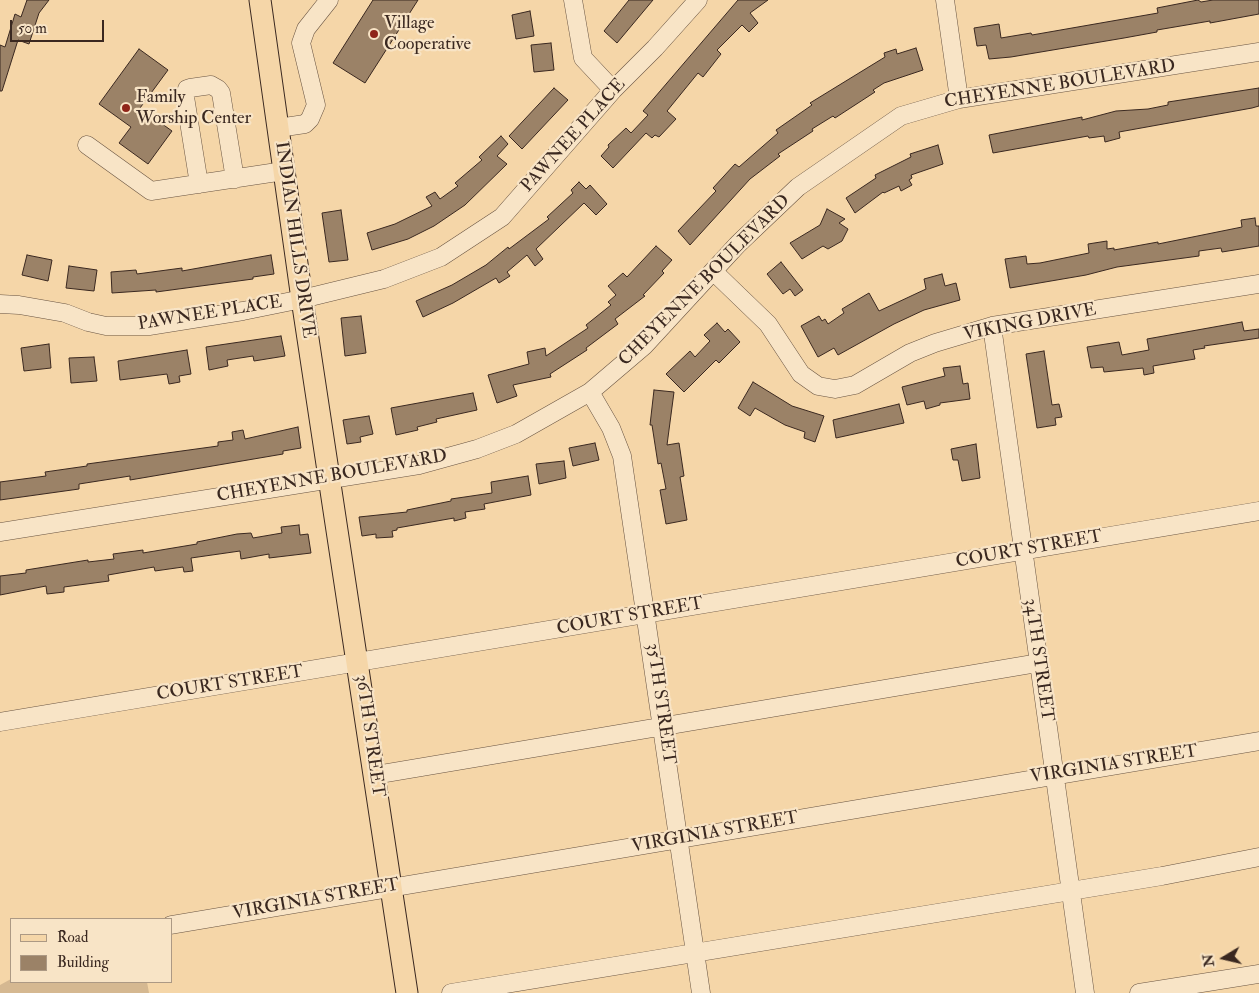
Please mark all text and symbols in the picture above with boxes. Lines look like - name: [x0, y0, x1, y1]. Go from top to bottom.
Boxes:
- scale bar: [12, 10, 106, 42]
- place label: Village Cooperative: [384, 13, 471, 56]
- text: 50 m: [18, 19, 47, 38]
- marker: Village Cooperative: [368, 28, 380, 40]
- street label: CHEYENNE BOULEVARD: [943, 56, 1177, 114]
- street label: PAWNEE PLACE: [517, 75, 631, 197]
- place label: Family Worship Center: [136, 87, 251, 130]
- marker: Family Worship Center: [120, 102, 132, 114]
- street label: INDIAN HILLS DRIVE: [269, 140, 319, 340]
- street label: CHEYENNE BOULEVARD: [615, 191, 795, 371]
- street label: PAWNEE PLACE: [136, 292, 284, 336]
- street label: VIKING DRIVE: [962, 300, 1098, 346]
- street label: CHEYENNE BOULEVARD: [215, 446, 449, 508]
- street label: COURT STREET: [954, 527, 1104, 573]
- street label: COURT STREET: [555, 594, 705, 640]
- street label: 34TH STREET: [1019, 597, 1057, 723]
- street label: 35TH STREET: [641, 642, 679, 766]
- street label: COURT STREET: [155, 662, 305, 706]
- street label: 36TH STREET: [350, 673, 388, 799]
- street label: VIRGINIA STREET: [1029, 741, 1199, 789]
- street label: VIRGINIA STREET: [630, 808, 800, 858]
- street label: VIRGINIA STREET: [231, 875, 401, 925]
- legend: [10, 918, 172, 983]
- text: Road: [57, 928, 88, 947]
- north arrow: [1199, 933, 1249, 983]
- text: Building: [57, 953, 109, 972]
- text: N: [1199, 953, 1218, 968]

